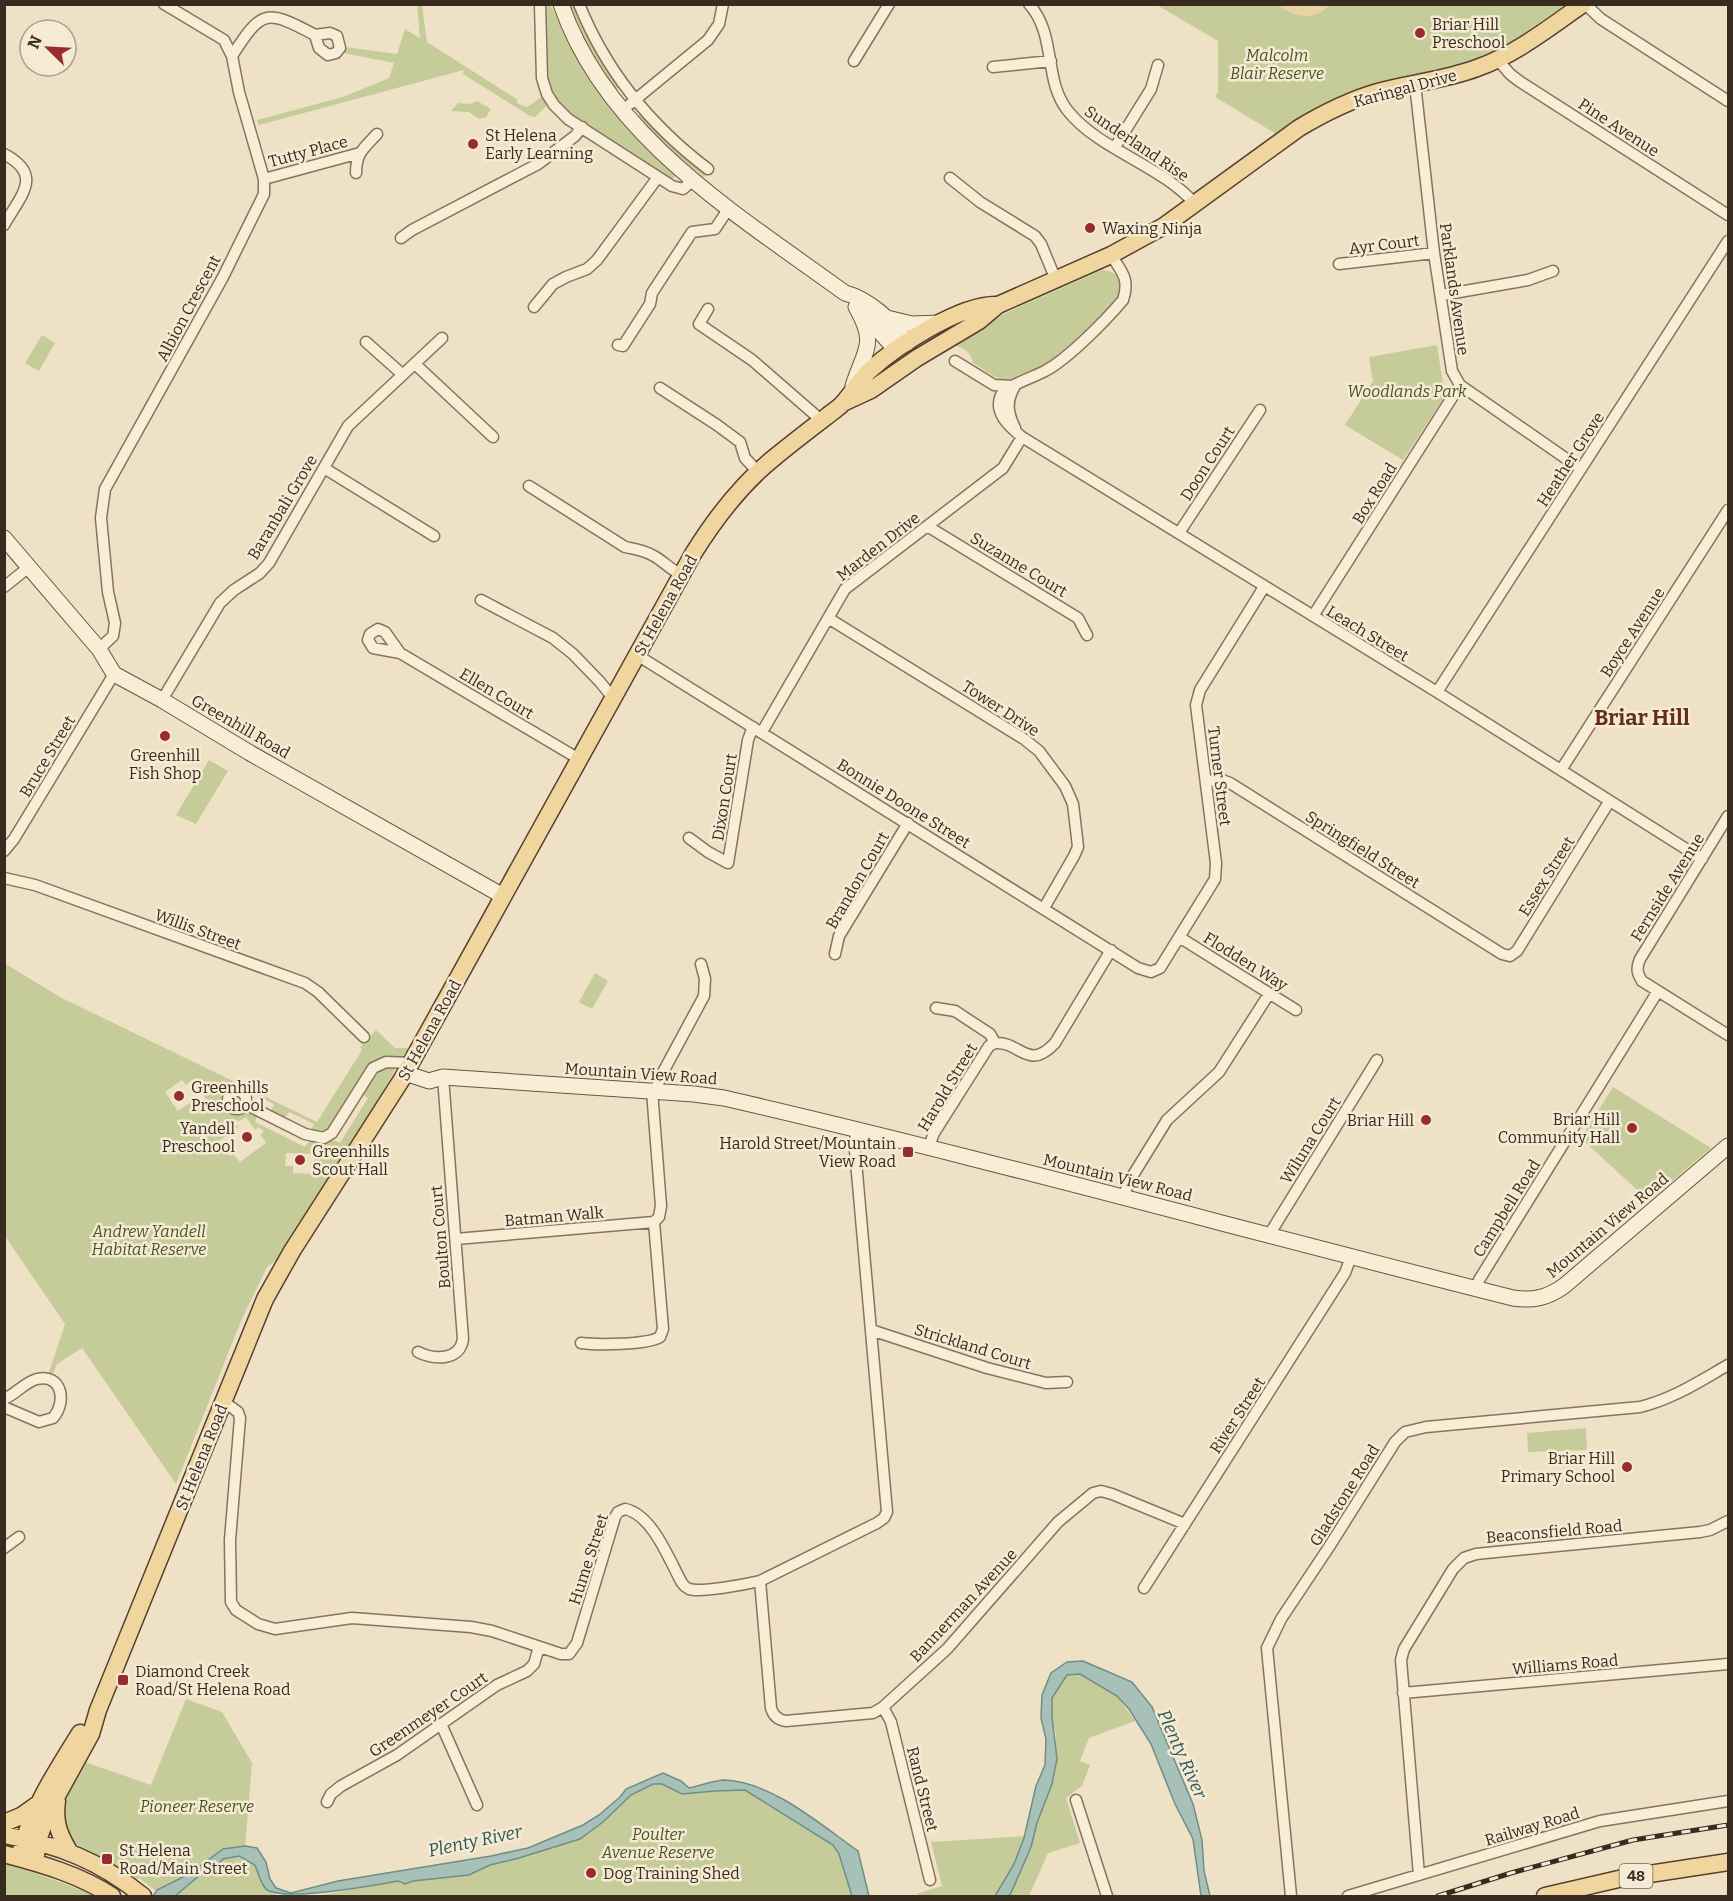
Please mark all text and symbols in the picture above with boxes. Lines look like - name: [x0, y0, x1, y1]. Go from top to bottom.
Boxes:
- place label: Briar Hill Preschool: [1432, 15, 1506, 52]
- north arrow: [18, 18, 78, 78]
- marker: Briar Hill Preschool: [1413, 26, 1427, 40]
- text: N: [24, 33, 46, 52]
- park label: Malcolm Blair Reserve: [1230, 46, 1324, 83]
- street label: Karingal Drive: [1352, 66, 1459, 111]
- street label: Pine Avenue: [1575, 94, 1663, 161]
- street label: Sunderland Rise: [1081, 101, 1193, 185]
- place label: St Helena Early Learning: [485, 126, 593, 163]
- street label: Tutty Place: [266, 132, 350, 171]
- marker: St Helena Early Learning: [466, 137, 480, 151]
- place label: Waxing Ninja: [1102, 219, 1202, 238]
- marker: Waxing Ninja: [1083, 221, 1097, 235]
- street label: Parklands Avenue: [1436, 222, 1473, 356]
- street label: Ayr Court: [1348, 231, 1421, 258]
- street label: Albion Crescent: [152, 252, 225, 365]
- park label: Woodlands Park: [1347, 382, 1467, 401]
- street label: Heather Grove: [1533, 408, 1608, 510]
- street label: Doon Court: [1176, 422, 1239, 504]
- street label: Baranbali Grove: [244, 451, 321, 563]
- street label: Box Road: [1348, 459, 1401, 527]
- street label: Marden Drive: [833, 508, 924, 585]
- street label: Suzanne Court: [967, 528, 1071, 601]
- street label: St Helena Road: [630, 551, 701, 659]
- street label: Boyce Avenue: [1596, 584, 1669, 681]
- street label: Leach Street: [1323, 601, 1412, 665]
- street label: Ellen Court: [456, 664, 537, 723]
- street label: Tower Drive: [958, 676, 1043, 740]
- street label: Greenhill Road: [188, 690, 294, 763]
- district label: Briar Hill: [1594, 704, 1690, 731]
- street label: Bruce Street: [16, 712, 79, 801]
- street label: Turner Street: [1204, 725, 1235, 827]
- marker: Greenhill Fish Shop: [158, 729, 172, 743]
- place label: Greenhill Fish Shop: [129, 746, 201, 783]
- street label: Dixon Court: [708, 752, 741, 842]
- street label: Bonnie Doone Street: [834, 755, 974, 852]
- street label: Springfield Street: [1302, 807, 1423, 892]
- street label: Brandon Court: [822, 828, 893, 932]
- street label: Fernside Avenue: [1626, 830, 1708, 945]
- street label: Essex Street: [1514, 833, 1579, 920]
- street label: Willis Street: [152, 905, 244, 954]
- street label: Flodden Way: [1200, 928, 1292, 995]
- street label: St Helena Road: [394, 976, 465, 1084]
- street label: Harold Street: [914, 1040, 981, 1135]
- street label: Mountain View Road: [564, 1059, 718, 1088]
- place label: Greenhills Preschool: [191, 1078, 269, 1115]
- marker: Greenhills Preschool: [172, 1089, 186, 1103]
- street label: Wiluna Court: [1276, 1093, 1345, 1187]
- place label: Briar Hill Community Hall: [1498, 1110, 1620, 1147]
- place label: Briar Hill: [1347, 1111, 1414, 1130]
- marker: Briar Hill: [1419, 1113, 1433, 1127]
- place label: Yandell Preschool: [162, 1119, 235, 1156]
- marker: Briar Hill Community Hall: [1625, 1121, 1639, 1135]
- marker: Yandell Preschool: [240, 1130, 254, 1144]
- place label: Harold Street/Mountain View Road: [719, 1134, 896, 1171]
- place label: Greenhills Scout Hall: [312, 1142, 390, 1179]
- marker: Harold Street/Mountain View Road: [901, 1145, 915, 1159]
- street label: Mountain View Road: [1041, 1150, 1195, 1205]
- marker: Greenhills Scout Hall: [293, 1153, 307, 1167]
- street label: Campbell Road: [1469, 1155, 1544, 1261]
- street label: Mountain View Road: [1543, 1169, 1672, 1282]
- street label: Boulton Court: [426, 1184, 454, 1290]
- street label: Batman Walk: [504, 1203, 604, 1230]
- park label: Andrew Yandell Habitat Reserve: [92, 1222, 206, 1259]
- street label: Strickland Court: [912, 1320, 1034, 1373]
- street label: River Street: [1206, 1373, 1269, 1457]
- street label: St Helena Road: [172, 1401, 232, 1513]
- street label: Gladstone Road: [1306, 1440, 1384, 1550]
- place label: Briar Hill Primary School: [1501, 1449, 1615, 1486]
- marker: Briar Hill Primary School: [1620, 1460, 1634, 1474]
- street label: Hume Street: [565, 1511, 612, 1607]
- street label: Beaconsfield Road: [1485, 1516, 1623, 1547]
- street label: Bannerman Avenue: [906, 1545, 1021, 1666]
- street label: Williams Road: [1511, 1650, 1620, 1679]
- place label: Diamond Creek Road/St Helena Road: [135, 1662, 291, 1699]
- street label: Greenmeyer Court: [365, 1668, 491, 1761]
- marker: Diamond Creek Road/St Helena Road: [116, 1673, 130, 1687]
- water label: Plenty River: [1153, 1706, 1212, 1803]
- street label: Rand Street: [903, 1745, 942, 1834]
- park label: Pioneer Reserve: [140, 1797, 254, 1816]
- street label: Railway Road: [1482, 1803, 1582, 1850]
- water label: Plenty River: [426, 1820, 525, 1862]
- park label: Poulter Avenue Reserve: [601, 1825, 714, 1862]
- place label: St Helena Road/Main Street: [119, 1841, 248, 1878]
- marker: St Helena Road/Main Street: [100, 1852, 114, 1866]
- place label: Dog Training Shed: [603, 1864, 740, 1883]
- road number: 48: [1620, 1864, 1652, 1888]
- marker: Dog Training Shed: [584, 1866, 598, 1880]

